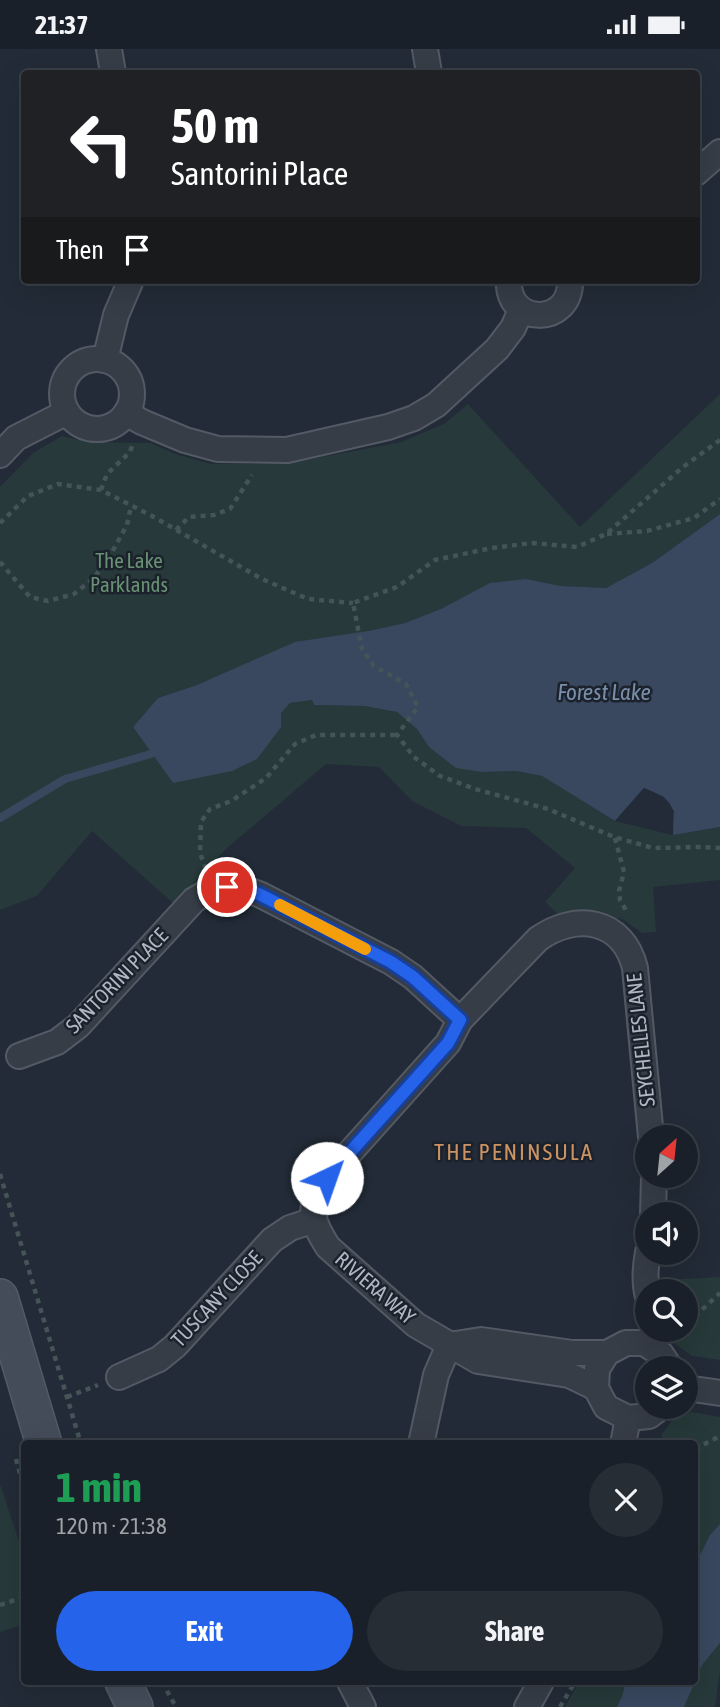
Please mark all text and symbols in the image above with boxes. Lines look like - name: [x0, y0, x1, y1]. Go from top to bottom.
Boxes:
- text: 21:37: [35, 10, 89, 40]
- text: 50 m: [171, 97, 259, 153]
- icon: left: [56, 98, 147, 189]
- text: Santorini Place: [171, 155, 348, 192]
- icon: arrive: [118, 231, 156, 269]
- text: Then: [56, 235, 104, 265]
- park label: The Lake Parklands: [90, 548, 168, 596]
- water label: Forest Lake: [557, 679, 651, 705]
- pin: [197, 857, 257, 917]
- icon: arrive: [208, 868, 246, 906]
- street label: SANTORINI PLACE: [60, 923, 172, 1038]
- street label: SEYCHELLES LANE: [621, 972, 659, 1108]
- north arrow: [635, 1125, 698, 1188]
- map controls: [635, 1125, 698, 1419]
- district label: THE PENINSULA: [434, 1139, 594, 1165]
- position arrow: [290, 1141, 364, 1215]
- button: sound: [635, 1202, 698, 1265]
- street label: TUSCANY CLOSE: [166, 1245, 267, 1351]
- street label: RIVIERA WAY: [331, 1246, 421, 1329]
- button: search: [635, 1279, 698, 1342]
- button: layers: [635, 1356, 698, 1419]
- text: 1 min: [56, 1463, 142, 1511]
- button: close: [589, 1463, 663, 1537]
- text: 120 m · 21:38: [56, 1513, 167, 1539]
- button: Exit: [56, 1591, 353, 1671]
- button: Share: [367, 1591, 663, 1671]

